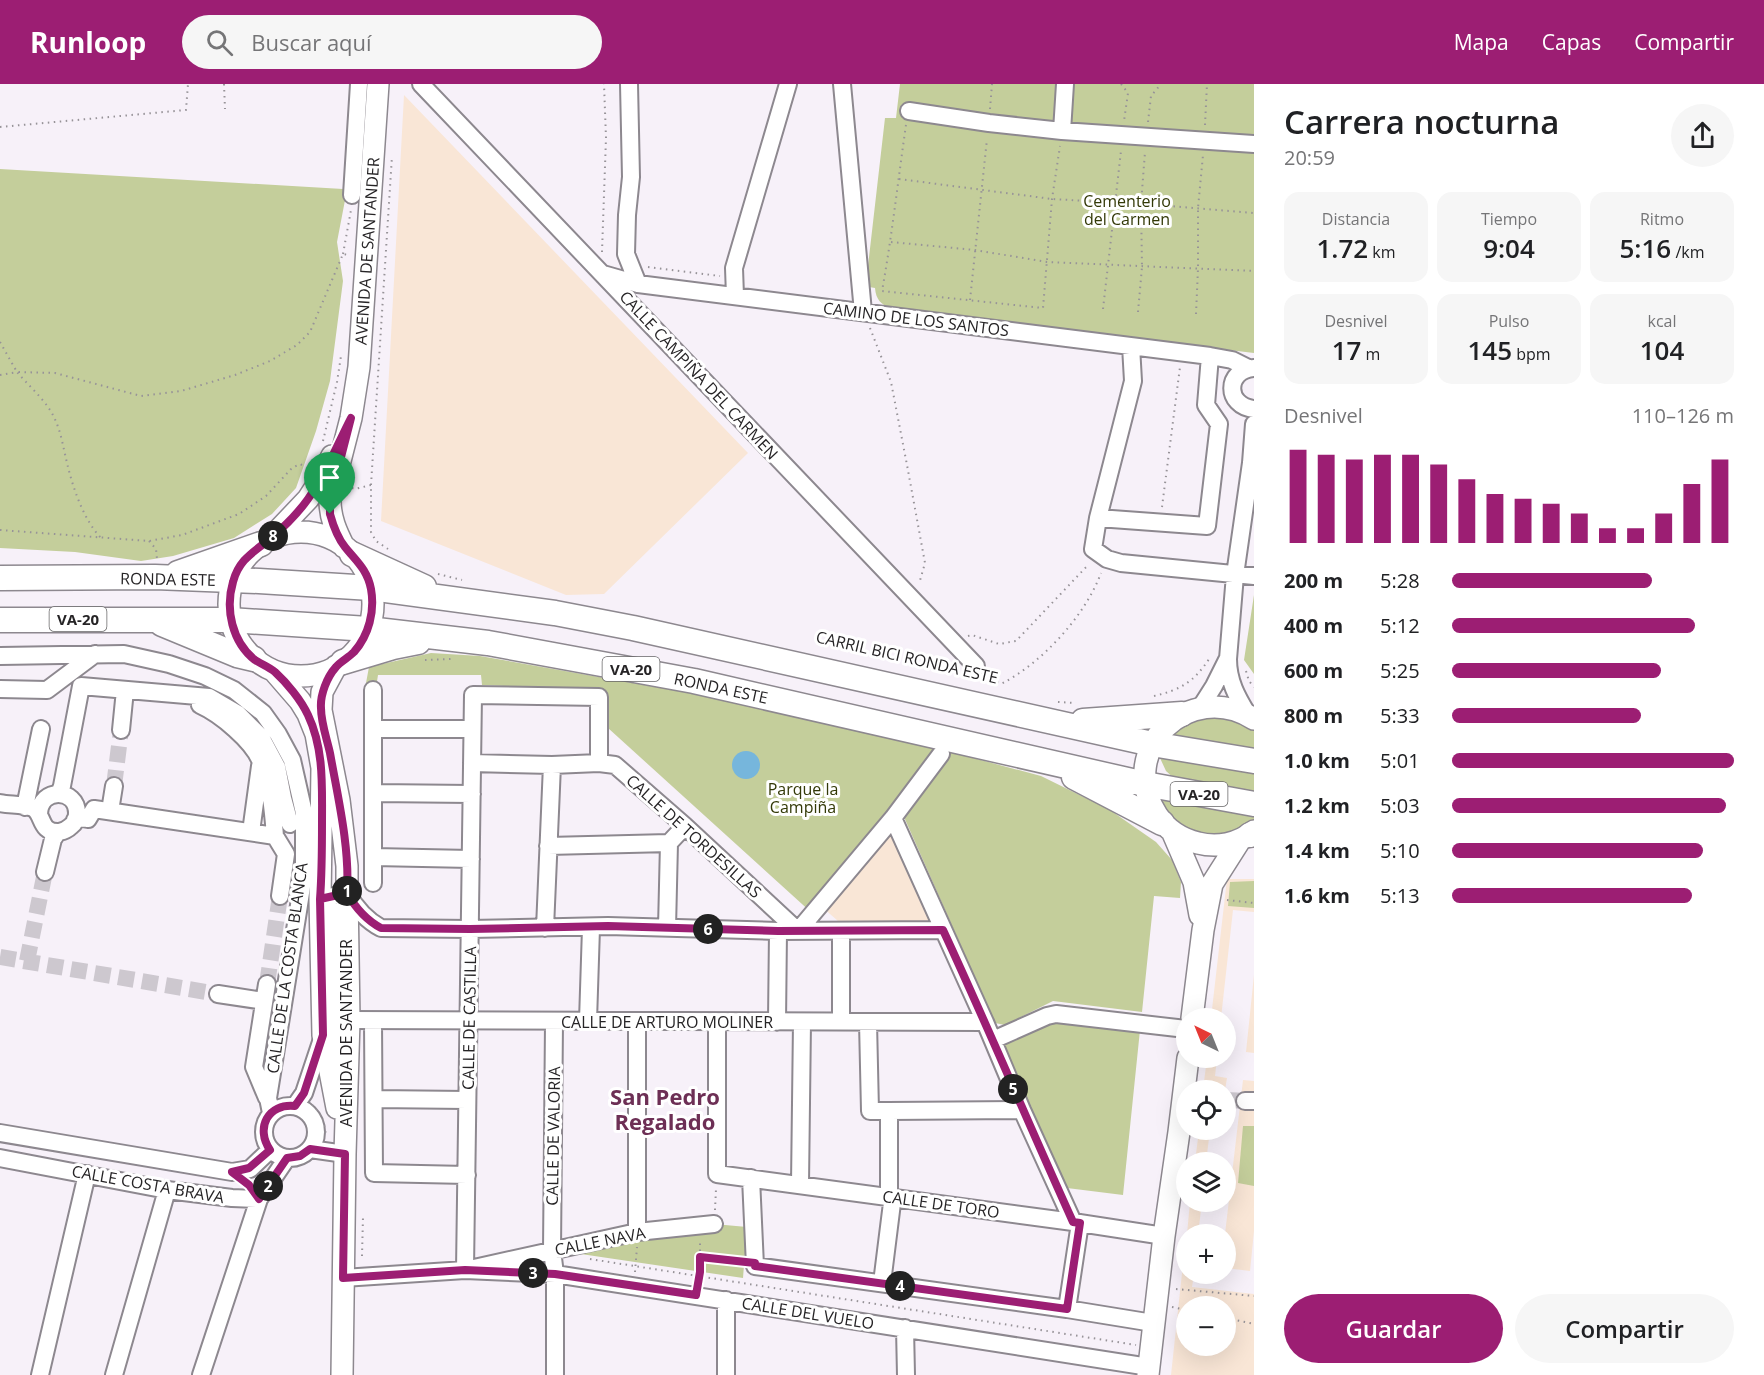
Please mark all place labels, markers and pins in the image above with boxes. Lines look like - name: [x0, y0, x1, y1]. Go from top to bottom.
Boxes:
- pin: [304, 452, 355, 514]
- pin: 8: [258, 521, 288, 551]
- pin: 1: [332, 876, 362, 906]
- pin: 6: [693, 914, 723, 944]
- pin: 5: [998, 1074, 1028, 1104]
- pin: 2: [253, 1171, 283, 1201]
- pin: 3: [518, 1258, 548, 1288]
- pin: 4: [885, 1271, 915, 1301]

